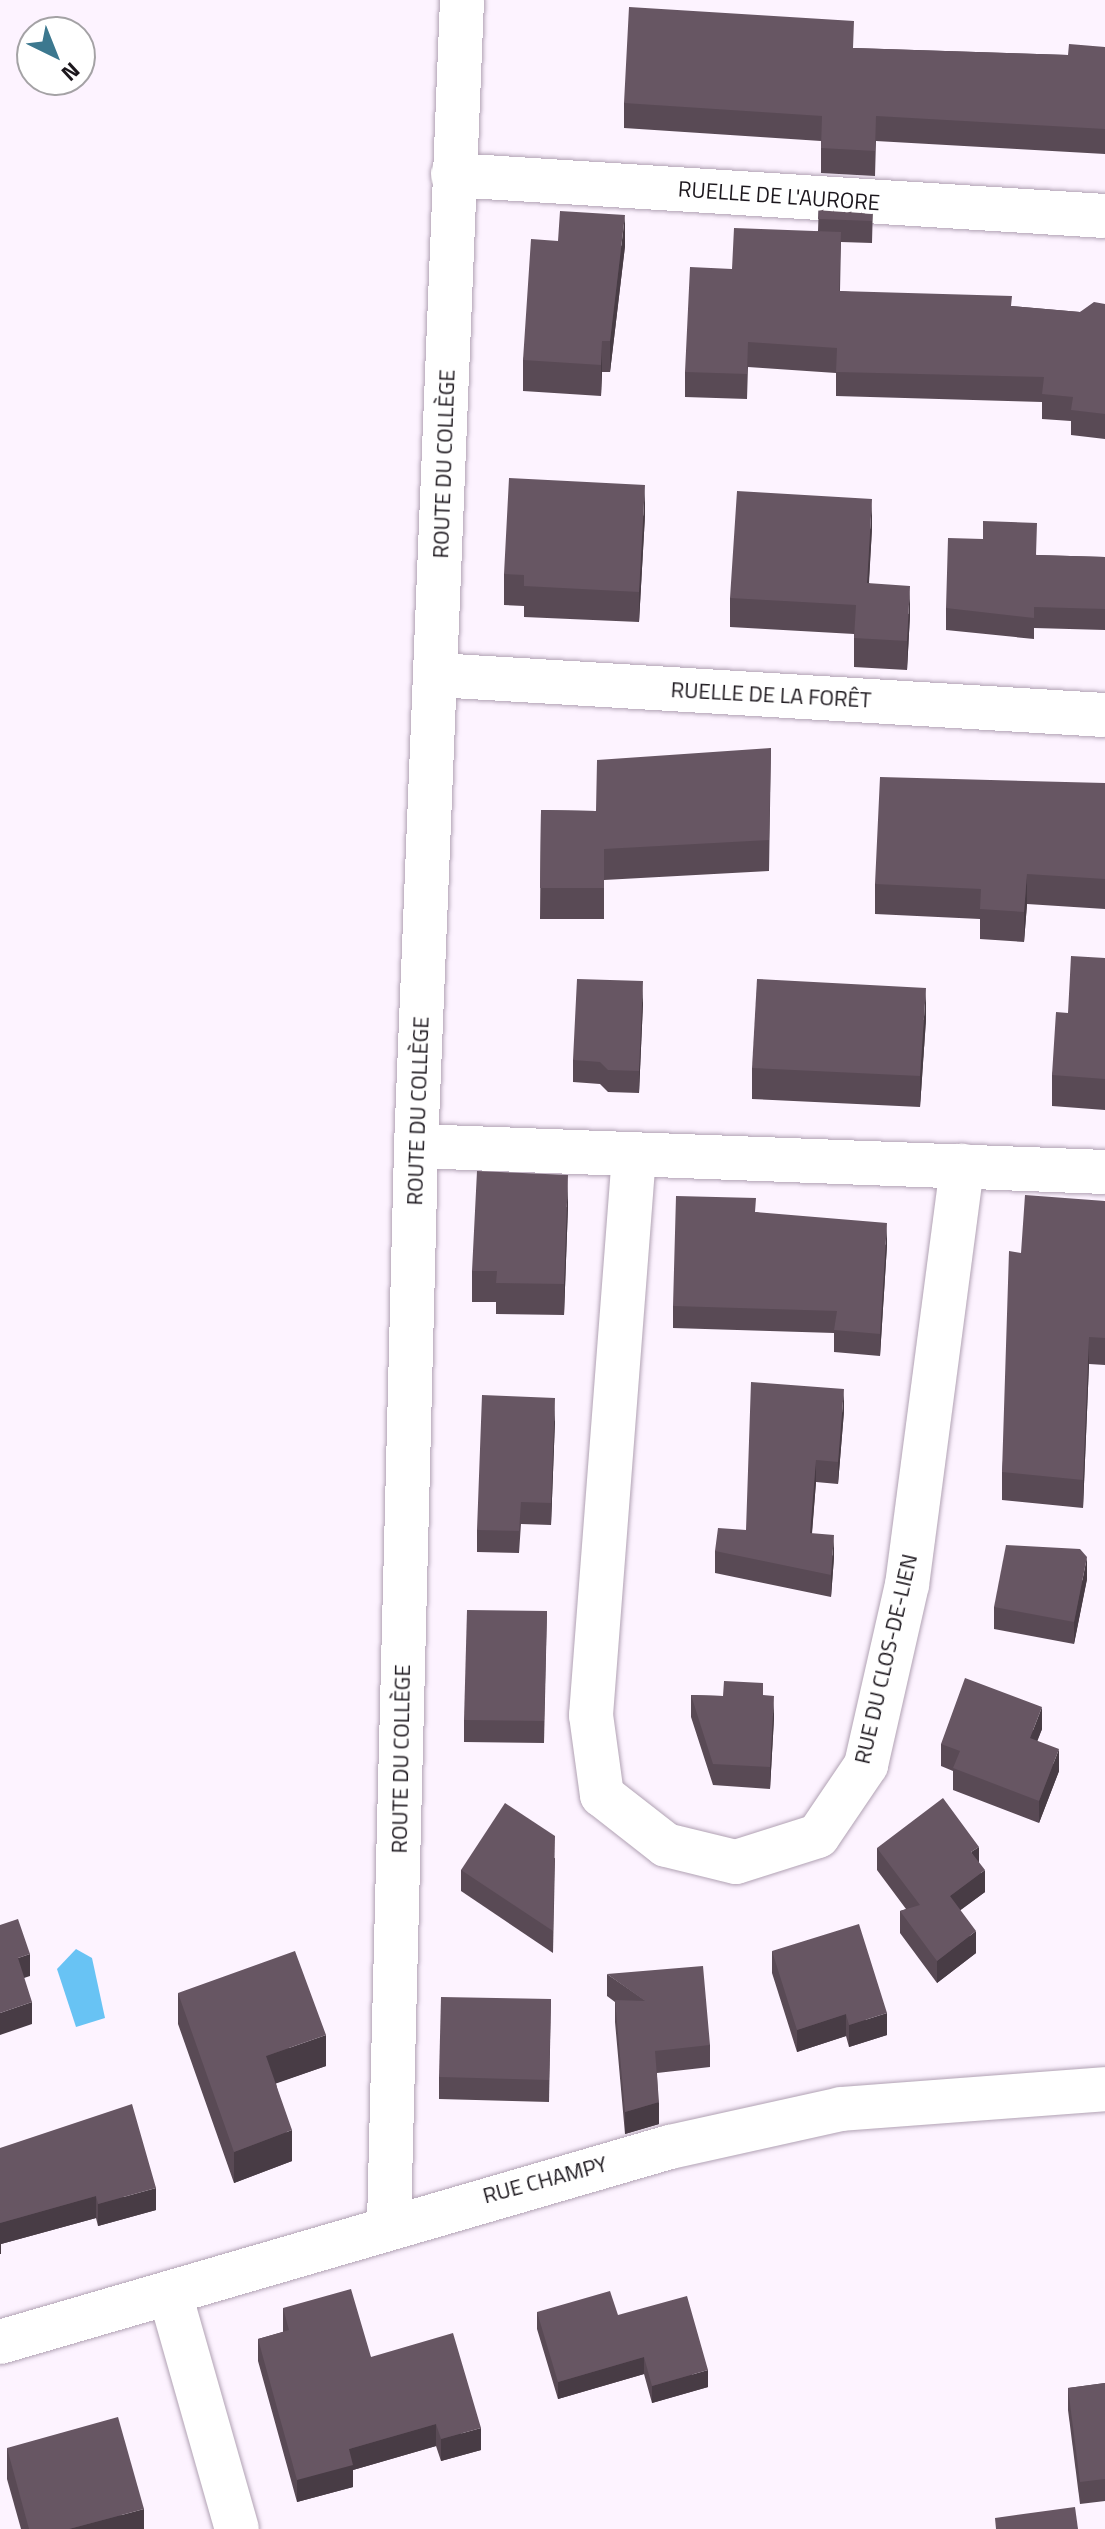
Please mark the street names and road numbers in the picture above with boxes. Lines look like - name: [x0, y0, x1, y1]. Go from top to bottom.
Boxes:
- street label: RUELLE DE L'AURORE: [677, 176, 881, 216]
- street label: ROUTE DU COLLÈGE: [428, 369, 460, 559]
- street label: RUELLE DE LA FORÊT: [670, 677, 872, 713]
- street label: ROUTE DU COLLÈGE: [402, 1016, 434, 1206]
- street label: RUE DU CLOS-DE-LIEN: [849, 1551, 923, 1767]
- street label: ROUTE DU COLLÈGE: [386, 1664, 416, 1854]
- street label: RUE CHAMPY: [480, 2151, 610, 2209]

